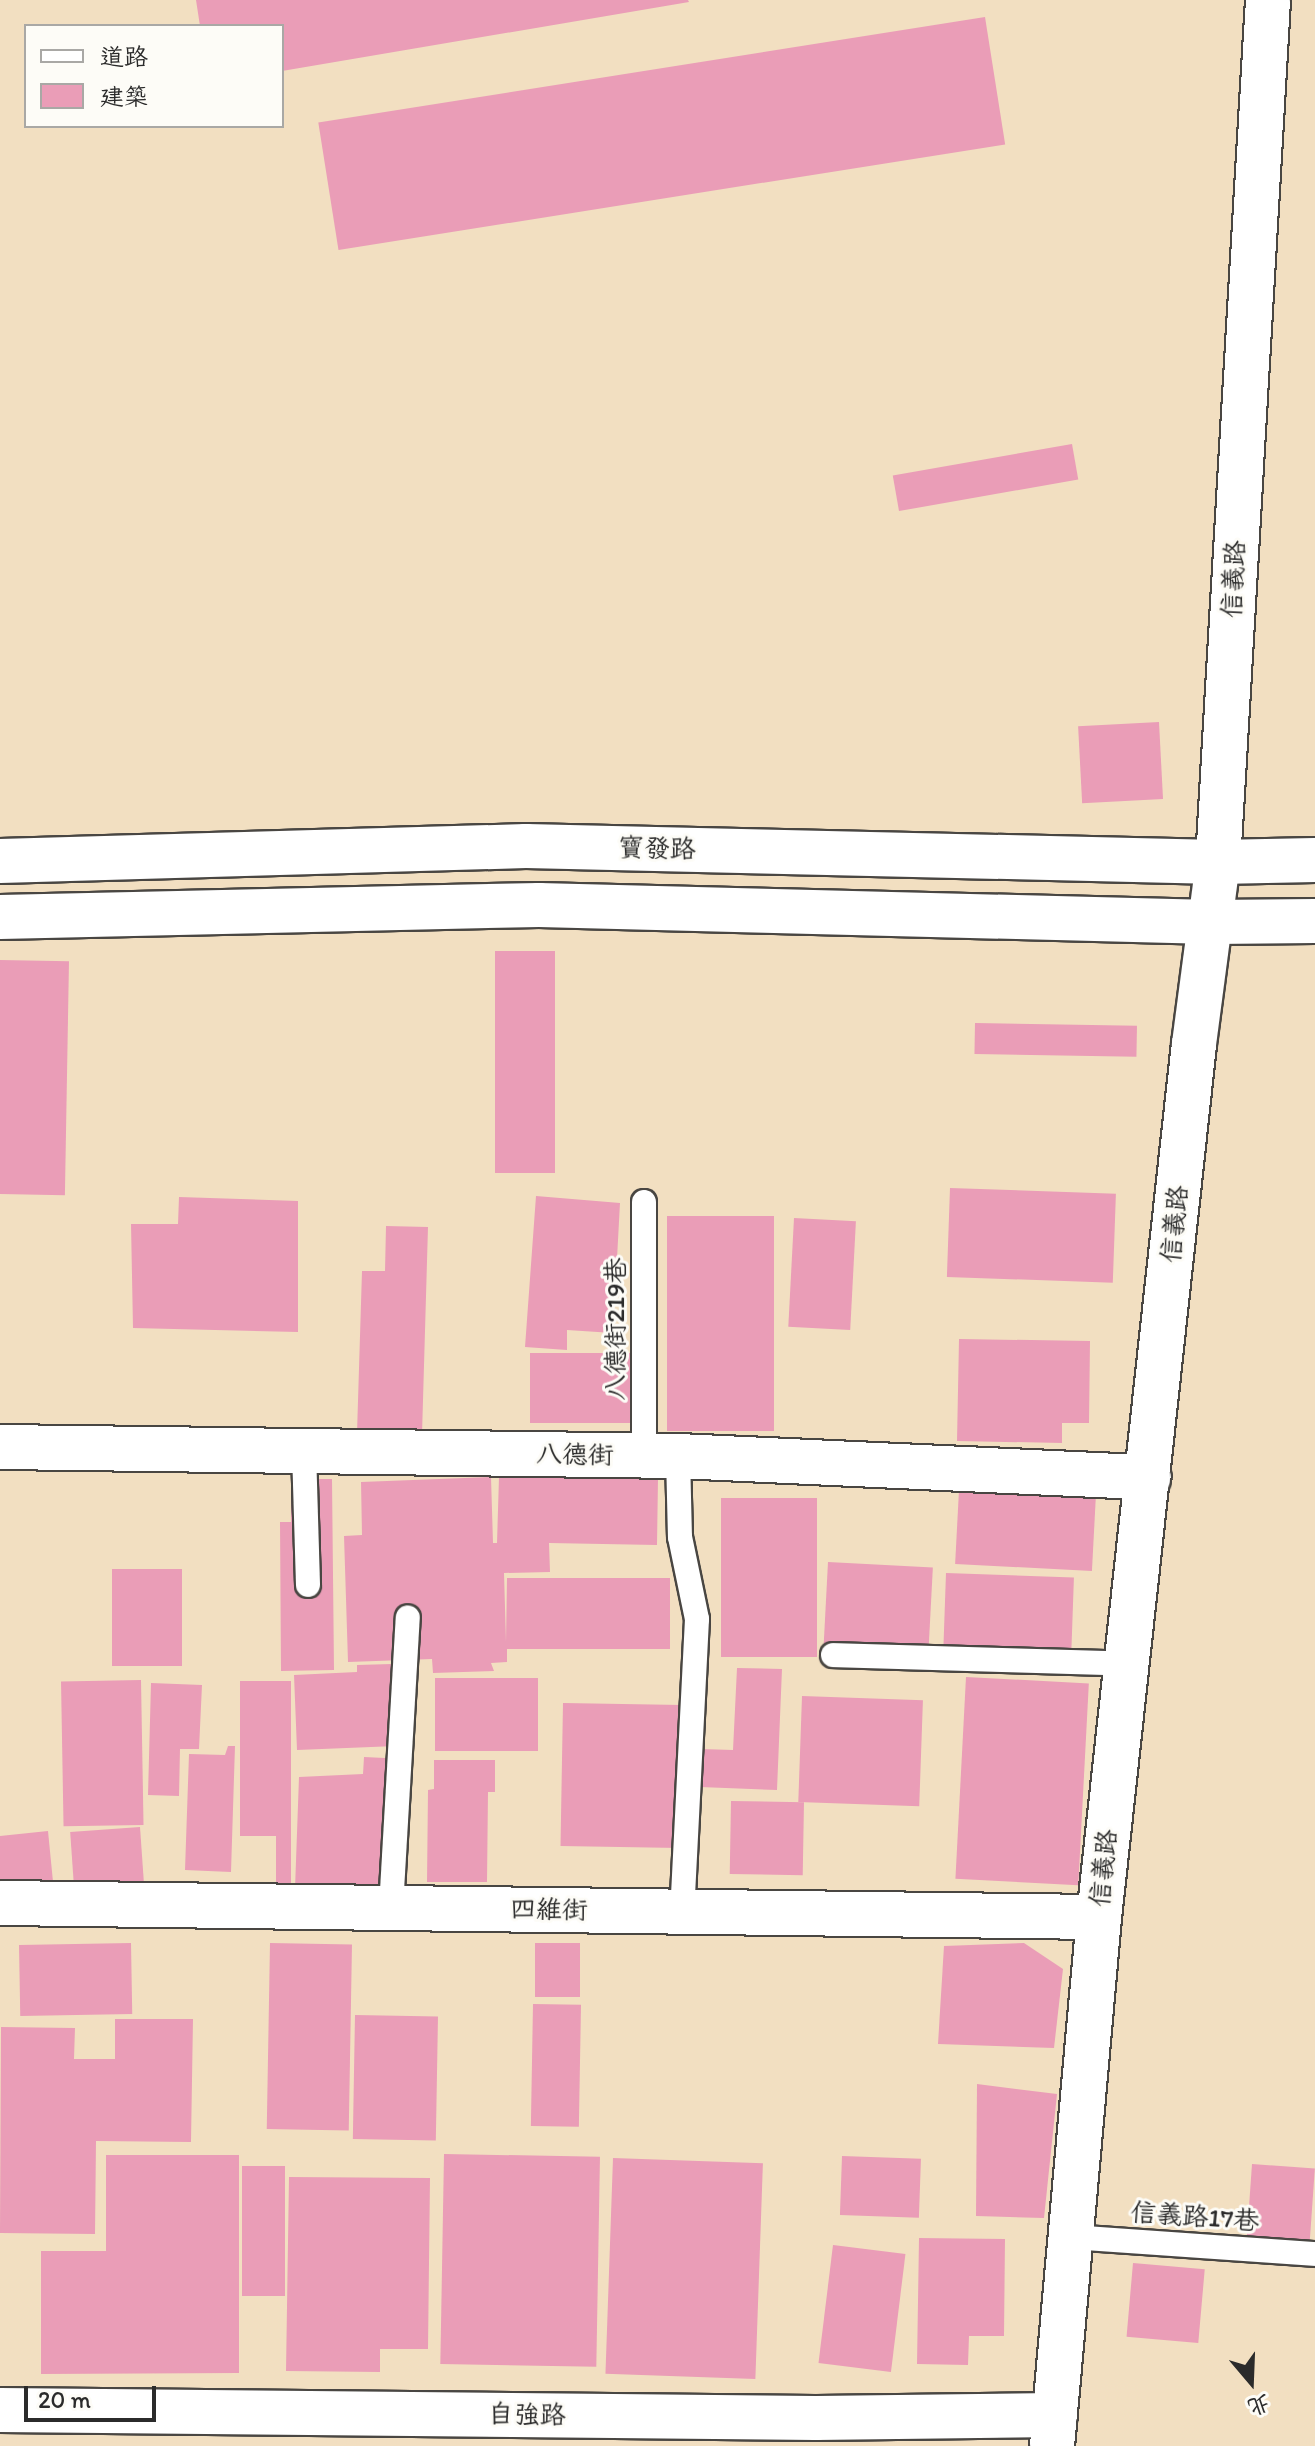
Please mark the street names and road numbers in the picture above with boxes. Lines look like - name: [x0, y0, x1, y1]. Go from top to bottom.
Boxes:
- street label: 信義路: [1216, 539, 1252, 619]
- street label: 寶發路: [618, 833, 696, 865]
- street label: 信義路: [1155, 1184, 1195, 1264]
- street label: 八德街219巷: [600, 1257, 632, 1401]
- street label: 八德街: [536, 1439, 614, 1471]
- street label: 信義路: [1084, 1828, 1124, 1908]
- street label: 四維街: [510, 1894, 588, 1926]
- street label: 信義路17巷: [1130, 2197, 1260, 2237]
- street label: 自強路: [488, 2399, 566, 2431]

